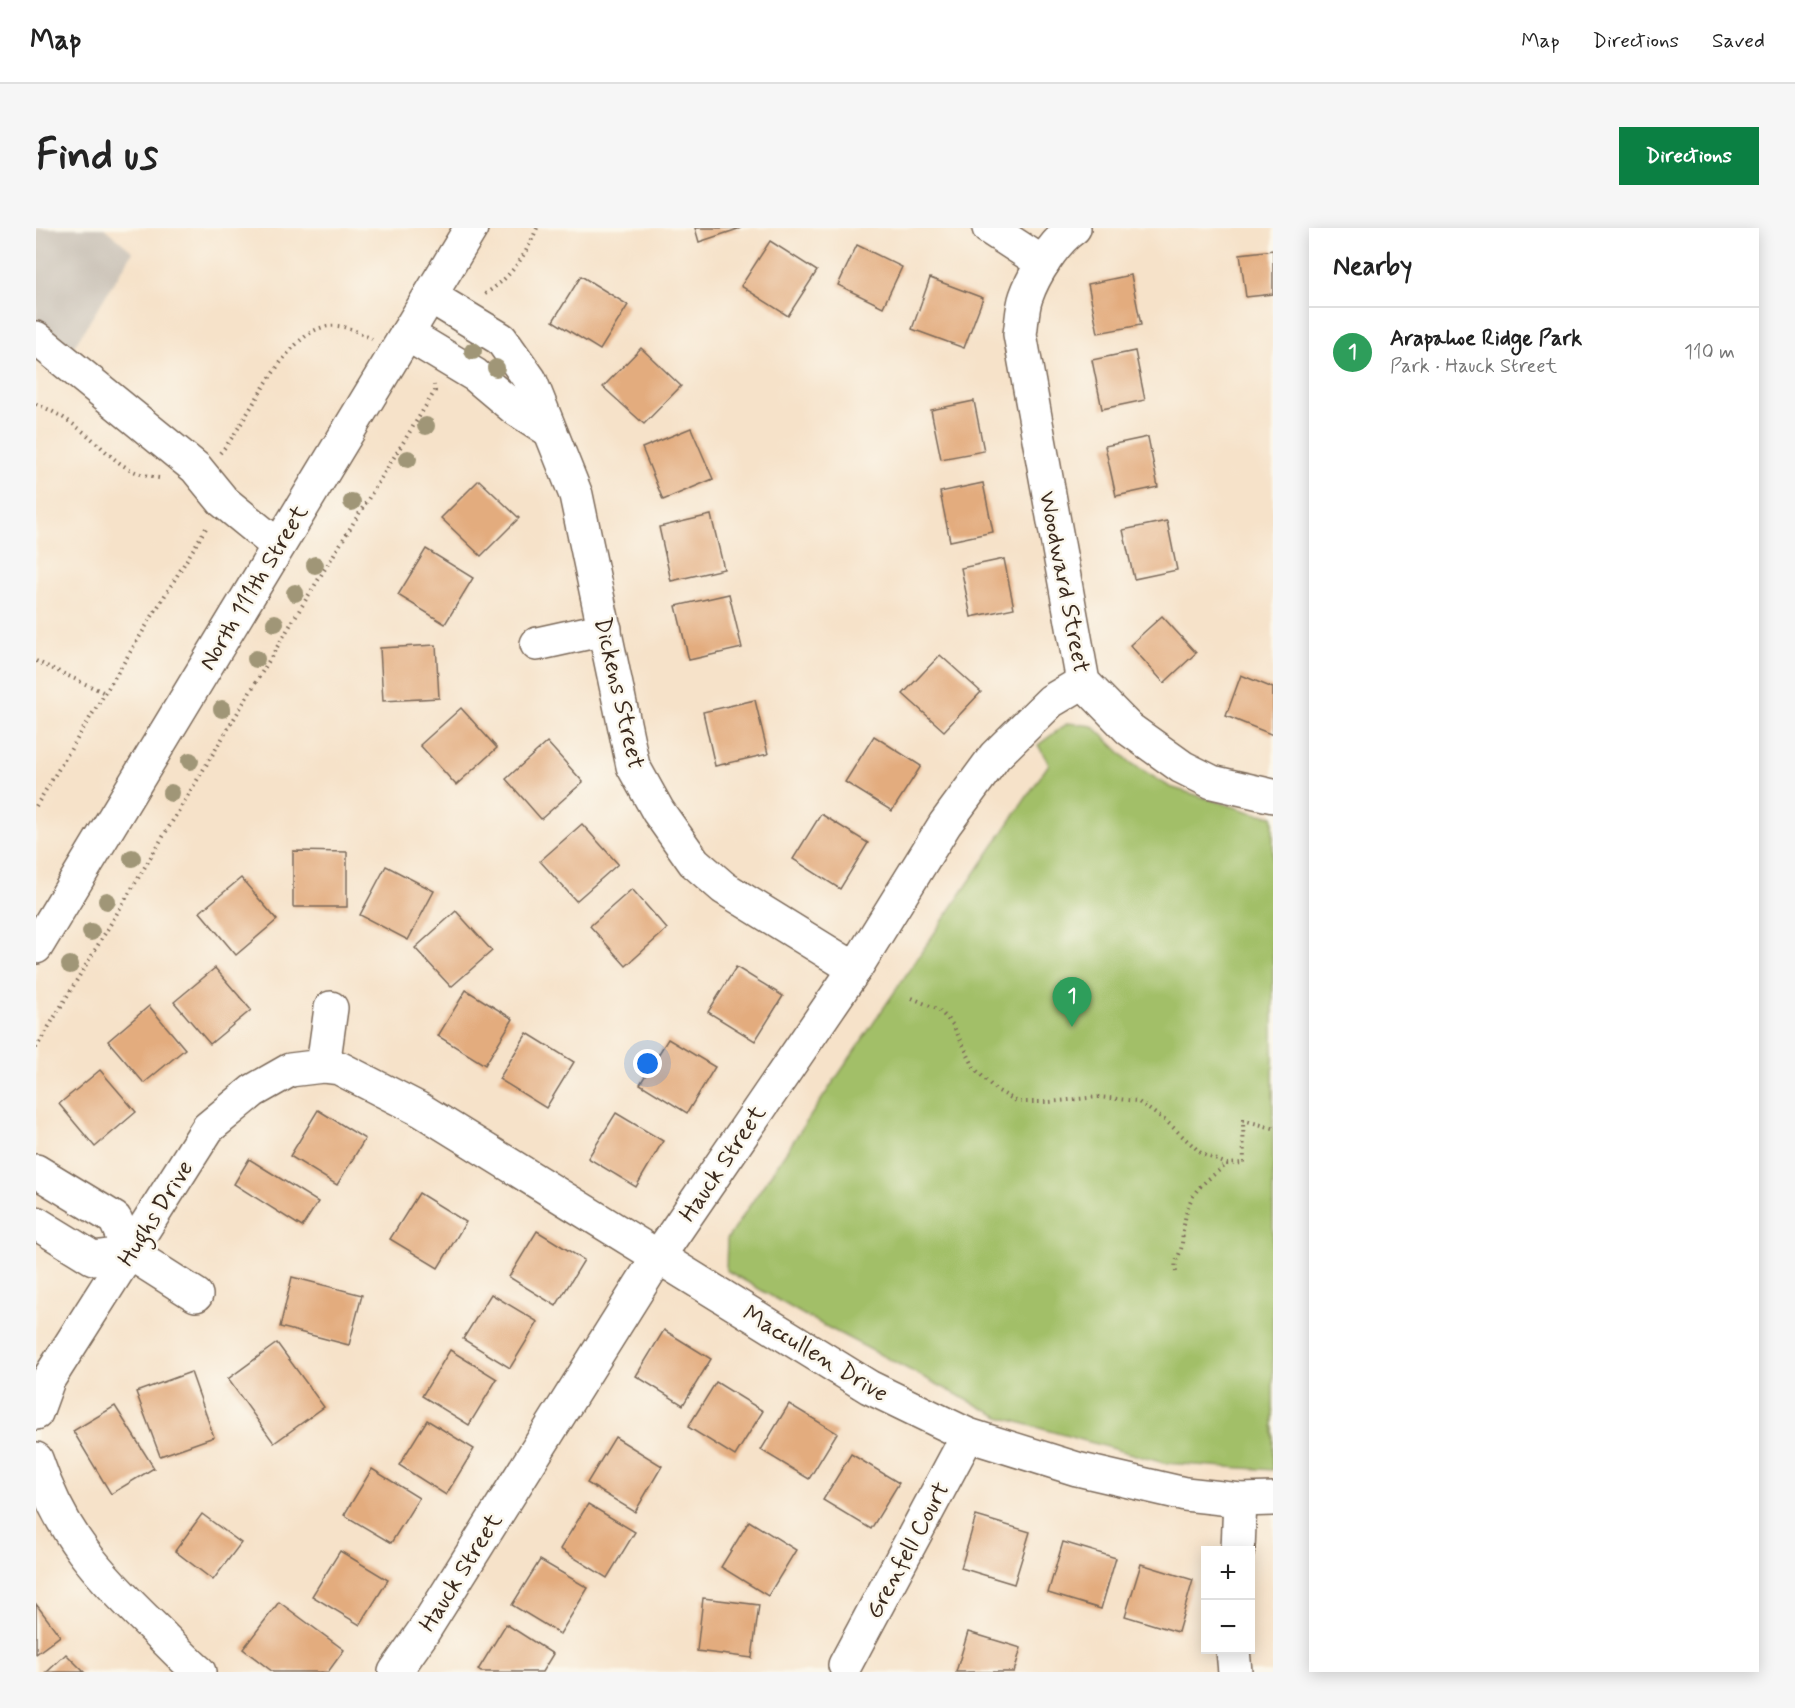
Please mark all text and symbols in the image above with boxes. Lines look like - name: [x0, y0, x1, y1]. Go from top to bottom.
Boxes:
- text: Map: [30, 23, 81, 60]
- text: Map: [1521, 27, 1560, 55]
- text: Directions: [1593, 27, 1679, 55]
- text: Saved: [1712, 27, 1765, 55]
- button: Directions: [1619, 127, 1759, 185]
- text: Find us: [36, 129, 158, 184]
- text: Nearby: [1333, 250, 1412, 284]
- text: Arapahoe Ridge Park: [1390, 325, 1582, 353]
- text: 1: [1348, 339, 1357, 366]
- text: 110 m: [1684, 339, 1735, 366]
- text: Park · Hauck Street: [1390, 353, 1557, 380]
- street label: Woodward Street: [1031, 489, 1096, 676]
- street label: North 111th Street: [193, 499, 316, 676]
- street label: Dickens Street: [586, 614, 651, 772]
- pin: 1: [1052, 978, 1092, 1027]
- your location: [633, 1049, 662, 1078]
- street label: Hauck Street: [673, 1099, 774, 1228]
- street label: Hughs Drive: [111, 1155, 204, 1274]
- street label: Maccullen Drive: [737, 1299, 894, 1410]
- street label: Grenfell Court: [859, 1477, 957, 1625]
- street label: Hauck Street: [412, 1508, 510, 1638]
- map controls: [1201, 1546, 1255, 1654]
- button: +: [1201, 1546, 1255, 1600]
- button: −: [1201, 1600, 1255, 1654]

